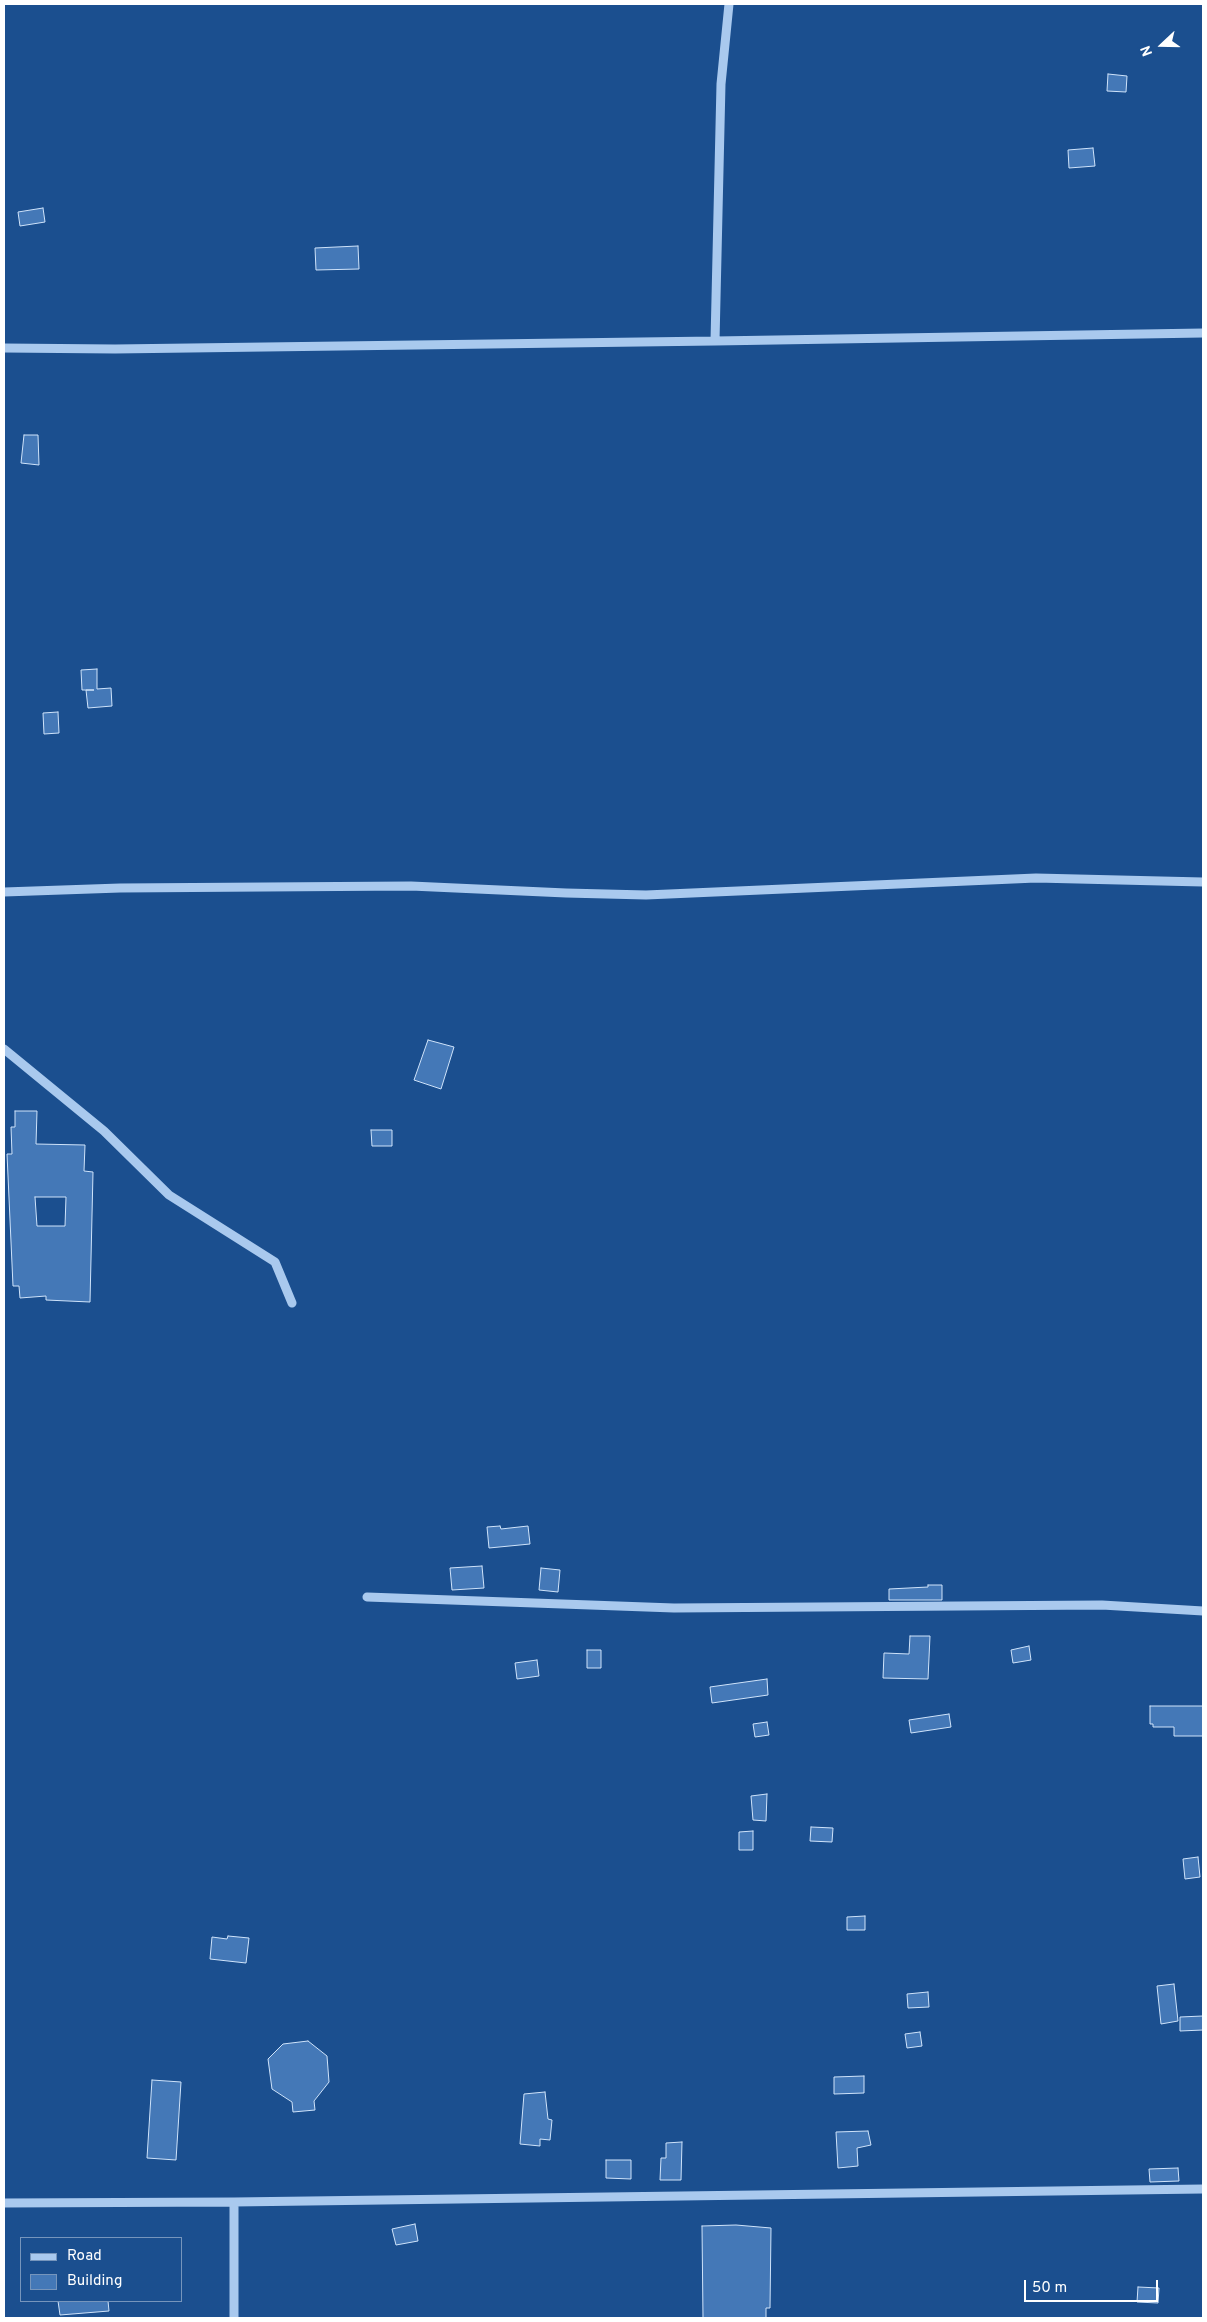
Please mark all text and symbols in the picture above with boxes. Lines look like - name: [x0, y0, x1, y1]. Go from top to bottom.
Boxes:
- north arrow: [1137, 20, 1187, 70]
- text: N: [1138, 43, 1157, 58]
- legend: [20, 2237, 182, 2302]
- text: Road: [67, 2247, 102, 2266]
- scale bar: [1027, 2270, 1161, 2302]
- text: Building: [67, 2272, 122, 2291]
- text: 50 m: [1032, 2279, 1067, 2298]

